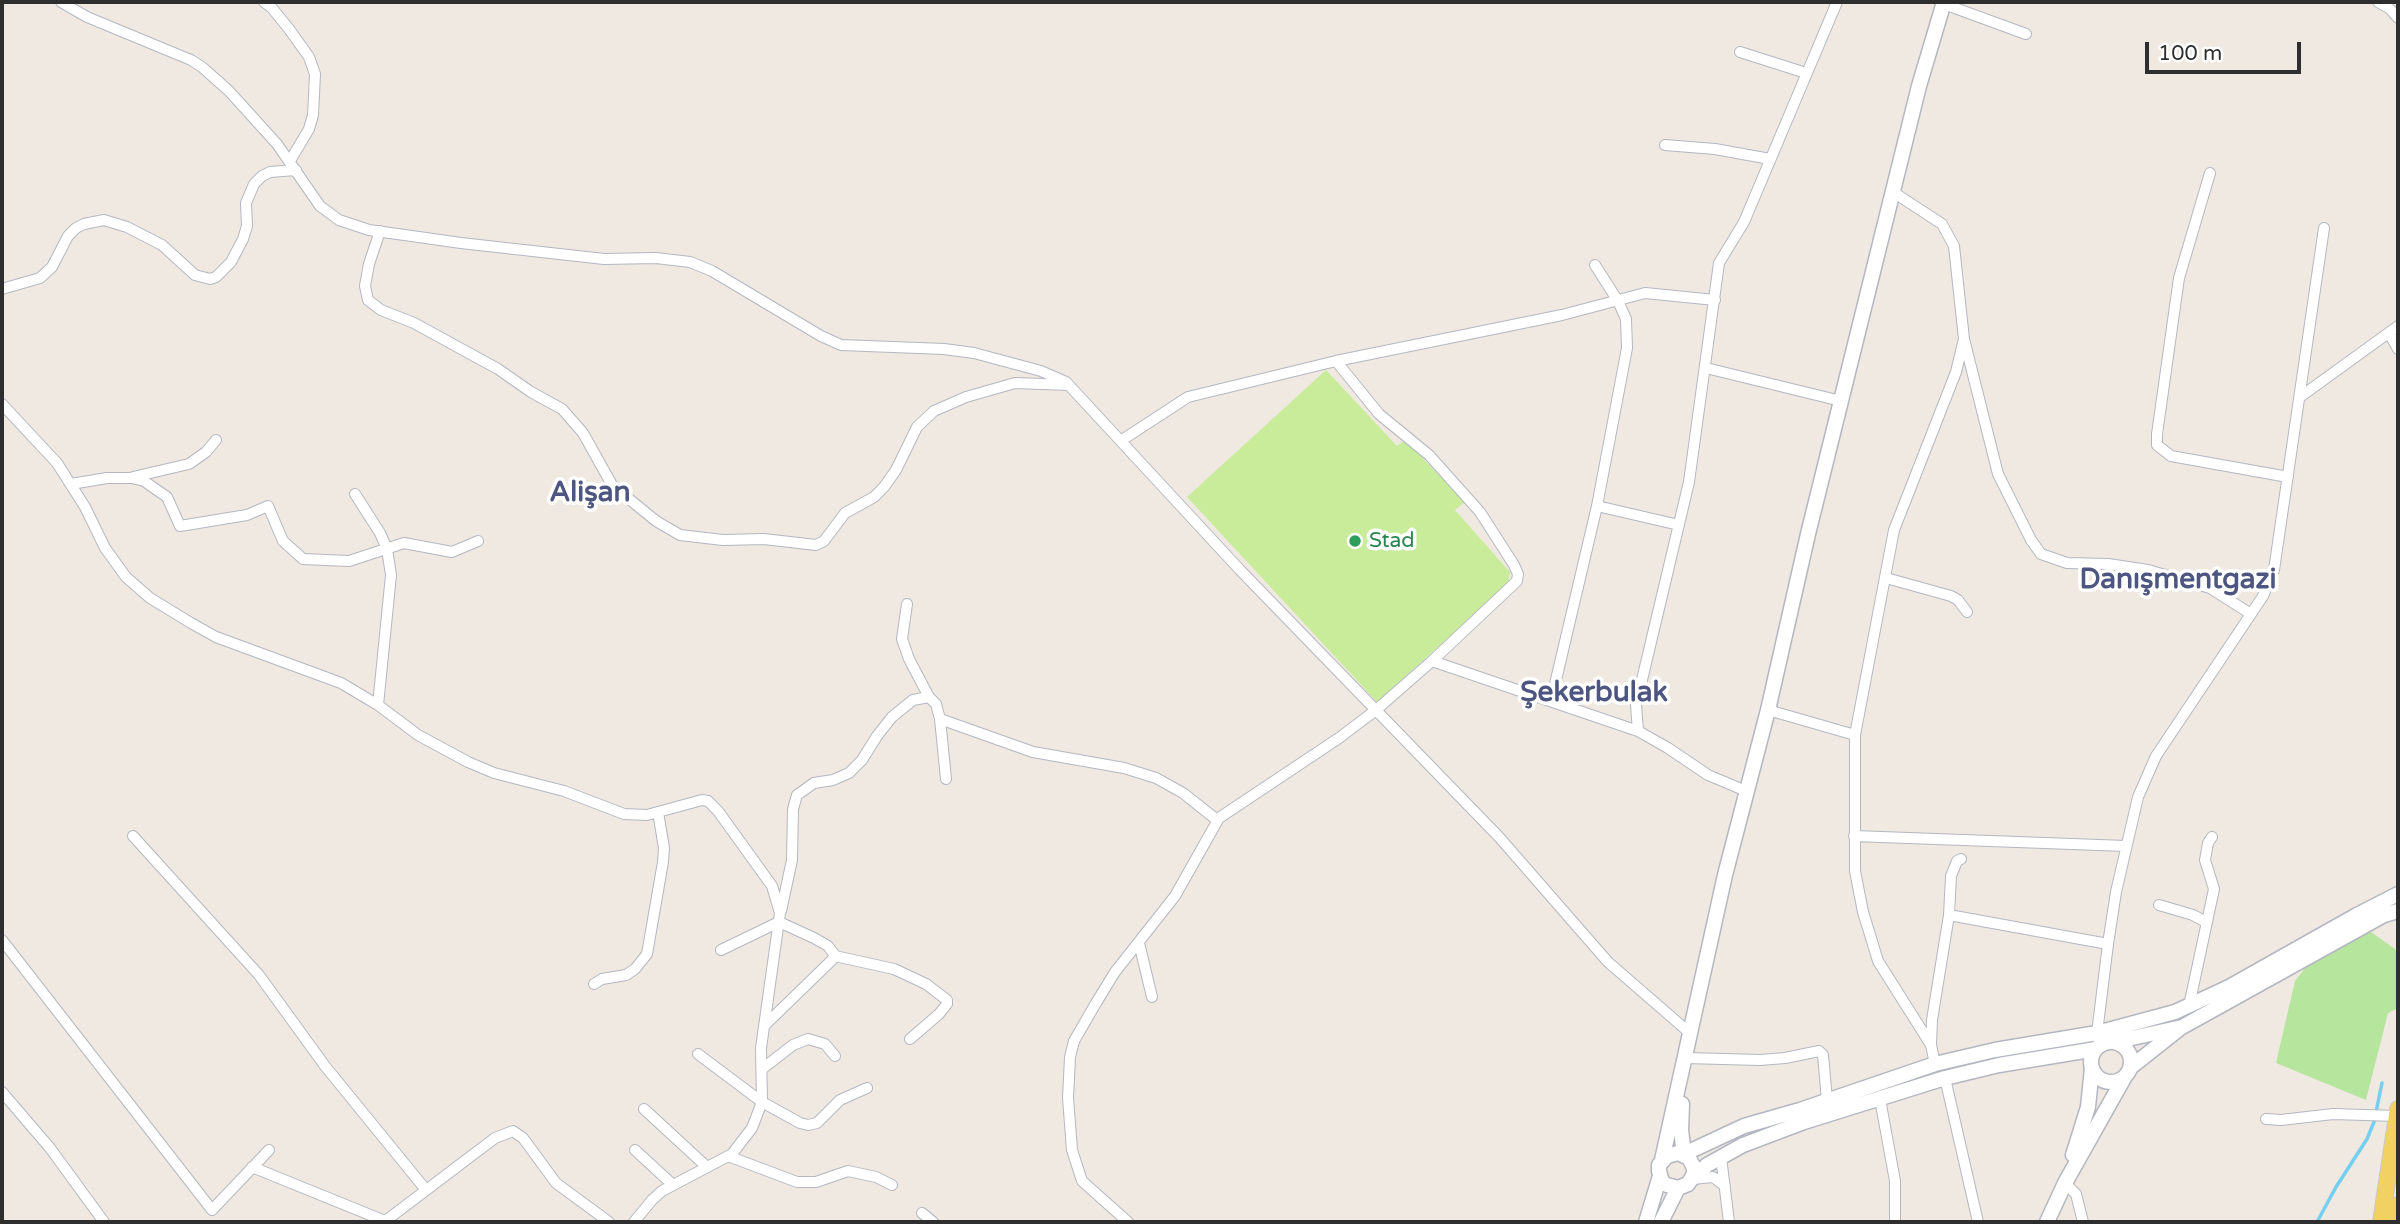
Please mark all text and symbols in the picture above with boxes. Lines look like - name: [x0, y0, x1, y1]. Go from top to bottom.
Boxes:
- scale bar: [2148, 28, 2304, 72]
- text: 100 m: [2158, 41, 2222, 66]
- district label: Alişan: [550, 477, 630, 511]
- place label: Stad: [1369, 528, 1415, 554]
- marker: Stad: [1347, 533, 1363, 549]
- district label: Danışmentgazi: [2079, 564, 2277, 598]
- district label: Şekerbulak: [1520, 677, 1668, 711]

